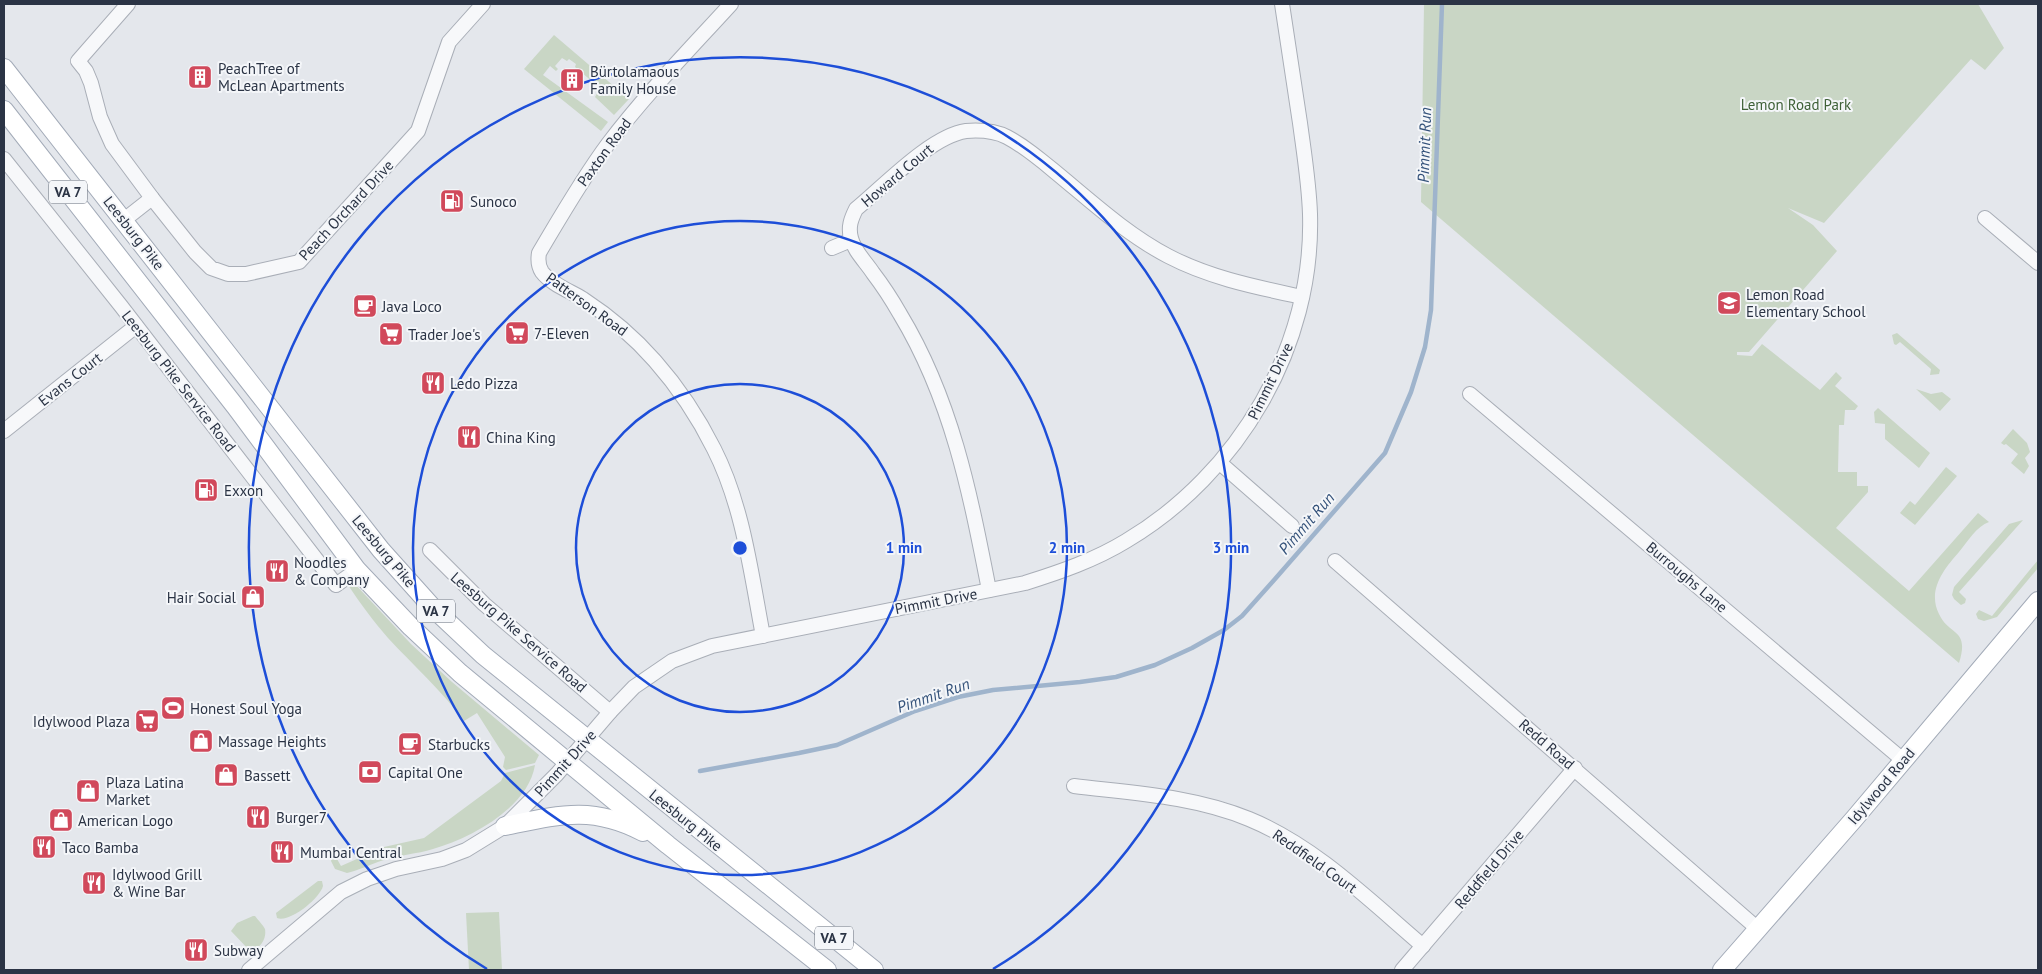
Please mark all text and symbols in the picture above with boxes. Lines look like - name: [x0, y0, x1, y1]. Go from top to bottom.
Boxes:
- place label: PeachTree of McLean Apartments: [218, 59, 345, 95]
- place label: Bürtolamaous Family House: [590, 62, 679, 98]
- building icon: PeachTree of McLean Apartments: [187, 64, 213, 90]
- building icon: Bürtolamaous Family House: [559, 67, 585, 93]
- park label: Lemon Road Park: [1741, 95, 1852, 114]
- water label: Pimmit Run: [1413, 107, 1435, 183]
- street label: Paxton Road: [573, 114, 635, 190]
- street label: Howard Court: [857, 139, 937, 211]
- street label: Peach Orchard Drive: [295, 156, 397, 264]
- road number: VA 7: [49, 180, 87, 203]
- fuel station icon: Sunoco: [439, 188, 465, 214]
- street label: Leesburg Pike: [99, 192, 169, 274]
- place label: Sunoco: [470, 192, 517, 211]
- street label: Patterson Road: [542, 268, 632, 340]
- place label: Lemon Road Elementary School: [1746, 285, 1866, 321]
- school or university icon: Lemon Road Elementary School: [1716, 290, 1742, 316]
- cafe icon: Java Loco: [352, 293, 378, 319]
- place label: Java Loco: [381, 297, 442, 316]
- street label: Leesburg Pike Service Road: [118, 306, 240, 456]
- supermarket icon: 7-Eleven: [504, 320, 530, 346]
- supermarket icon: Trader Joe's: [378, 321, 404, 347]
- place label: 7-Eleven: [534, 324, 589, 343]
- place label: Trader Joe's: [408, 325, 481, 344]
- street label: Pimmit Drive: [1243, 339, 1297, 423]
- street label: Evans Court: [34, 348, 106, 410]
- restaurant icon: Ledo Pizza: [420, 370, 446, 396]
- place label: Ledo Pizza: [450, 374, 518, 393]
- restaurant icon: China King: [456, 424, 482, 450]
- place label: China King: [486, 428, 556, 447]
- fuel station icon: Exxon: [193, 477, 219, 503]
- place label: Exxon: [224, 481, 263, 500]
- water label: Pimmit Run: [1274, 488, 1338, 558]
- street label: Leesburg Pike: [348, 511, 420, 591]
- street label: Burroughs Lane: [1642, 537, 1732, 617]
- text: 1 min: [886, 538, 922, 557]
- text: 2 min: [1049, 538, 1085, 557]
- text: 3 min: [1213, 538, 1249, 557]
- centre of rings: [731, 539, 749, 557]
- place label: Noodles & Company: [294, 553, 369, 589]
- restaurant icon: Noodles & Company: [264, 558, 290, 584]
- street label: Leesburg Pike Service Road: [447, 568, 591, 696]
- shop icon: Hair Social: [240, 584, 266, 610]
- street label: Pimmit Drive: [893, 584, 979, 618]
- place label: Hair Social: [167, 588, 237, 607]
- road number: VA 7: [417, 600, 455, 622]
- water label: Pimmit Run: [894, 673, 972, 717]
- sports icon: Honest Soul Yoga: [160, 695, 186, 721]
- place label: Honest Soul Yoga: [190, 699, 302, 718]
- supermarket icon: Idylwood Plaza: [134, 708, 160, 734]
- place label: Idylwood Plaza: [33, 712, 130, 731]
- street label: Redd Road: [1515, 715, 1579, 773]
- street label: Pimmit Drive: [530, 726, 600, 800]
- shop icon: Massage Heights: [188, 728, 214, 754]
- cafe icon: Starbucks: [397, 731, 423, 757]
- place label: Massage Heights: [218, 732, 326, 751]
- place label: Starbucks: [428, 735, 490, 754]
- street label: Idylwood Road: [1843, 744, 1919, 828]
- bank icon: Capital One: [357, 759, 383, 785]
- shop icon: Bassett: [213, 762, 239, 788]
- place label: Capital One: [388, 763, 463, 782]
- place label: Bassett: [244, 766, 291, 785]
- place label: Plaza Latina Market: [106, 773, 184, 809]
- shop icon: Plaza Latina Market: [75, 778, 101, 804]
- street label: Leesburg Pike: [646, 785, 726, 855]
- restaurant icon: Burger7: [245, 804, 271, 830]
- shop icon: American Logo: [48, 807, 74, 833]
- place label: Burger7: [276, 808, 327, 827]
- place label: American Logo: [78, 811, 173, 830]
- street label: Reddfield Court: [1269, 825, 1361, 897]
- street label: Reddfield Drive: [1450, 825, 1528, 913]
- restaurant icon: Taco Bamba: [31, 834, 57, 860]
- place label: Taco Bamba: [62, 838, 139, 857]
- restaurant icon: Mumbai Central: [269, 839, 295, 865]
- place label: Mumbai Central: [300, 843, 402, 862]
- place label: Idylwood Grill & Wine Bar: [112, 865, 203, 901]
- restaurant icon: Idylwood Grill & Wine Bar: [81, 870, 107, 896]
- road number: VA 7: [815, 926, 853, 950]
- restaurant icon: Subway: [183, 937, 209, 963]
- place label: Subway: [214, 941, 263, 960]

